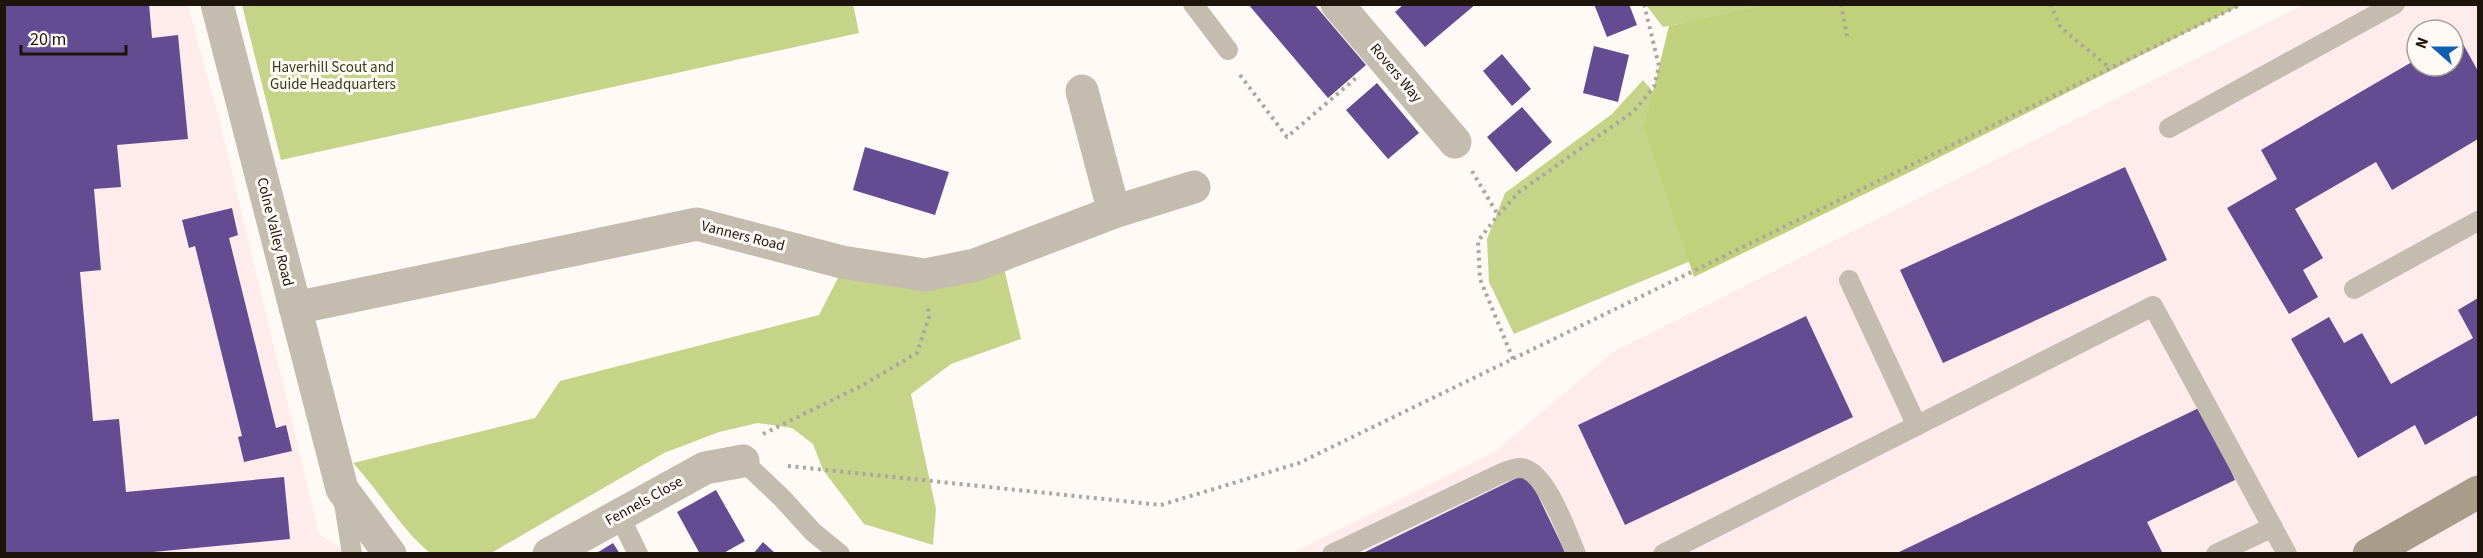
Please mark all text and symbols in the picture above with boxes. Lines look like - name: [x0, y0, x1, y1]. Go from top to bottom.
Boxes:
- scale bar: [21, 18, 126, 56]
- north arrow: [2405, 18, 2465, 78]
- text: 20 m: [30, 27, 66, 52]
- text: N: [2410, 34, 2434, 52]
- street label: Rovers Way: [1365, 39, 1427, 107]
- park label: Haverhill Scout and Guide Headquarters: [270, 57, 396, 95]
- street label: Colne Valley Road: [251, 175, 299, 289]
- street label: Vanners Road: [699, 215, 787, 257]
- street label: Fennels Close: [601, 471, 687, 531]

